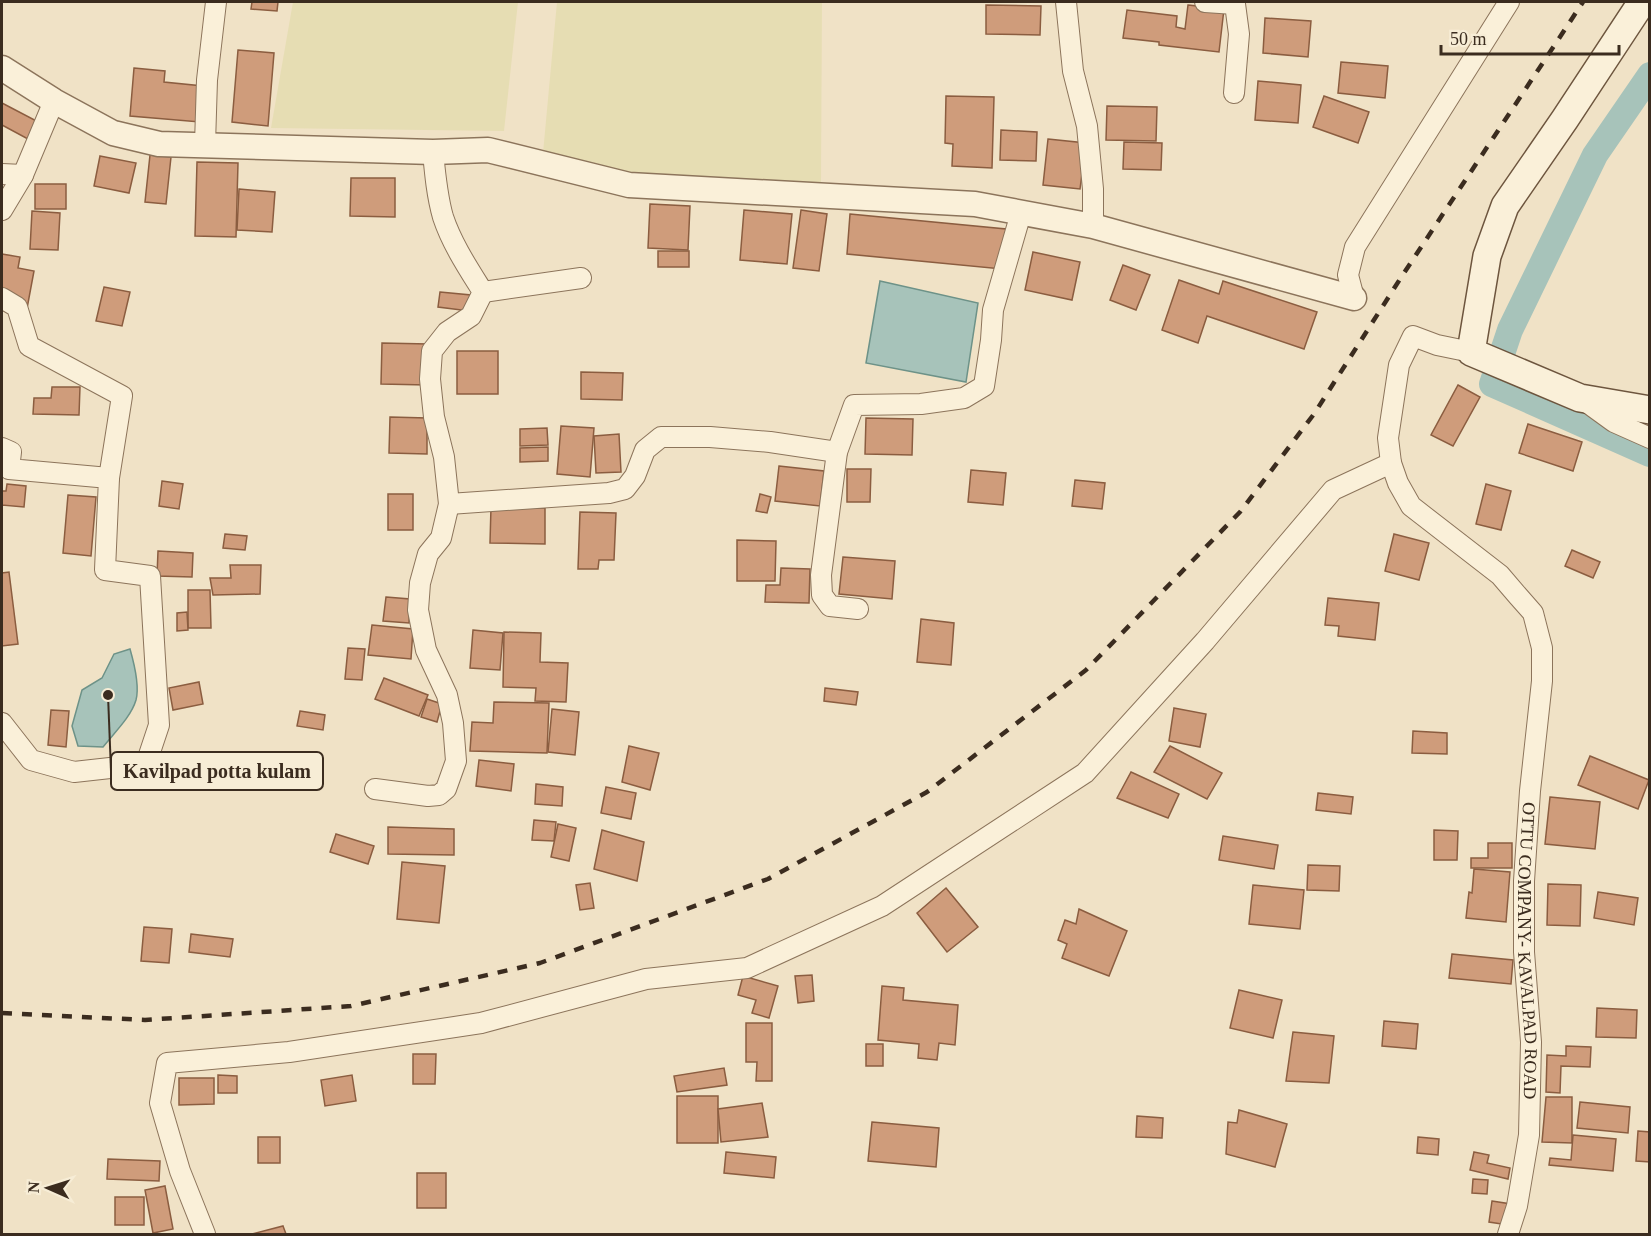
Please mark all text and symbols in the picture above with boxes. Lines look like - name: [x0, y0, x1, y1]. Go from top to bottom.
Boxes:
- scale bar: [1441, 18, 1620, 56]
- text: 50 m: [1450, 29, 1487, 49]
- callout: Kavilpad potta kulam: [111, 752, 323, 790]
- text: Kavilpad potta kulam: [123, 760, 311, 783]
- street label: OTTU COMPANY- KAVALPAD ROAD: [1514, 802, 1541, 1100]
- north arrow: [18, 1158, 78, 1218]
- text: N: [25, 1181, 42, 1193]

